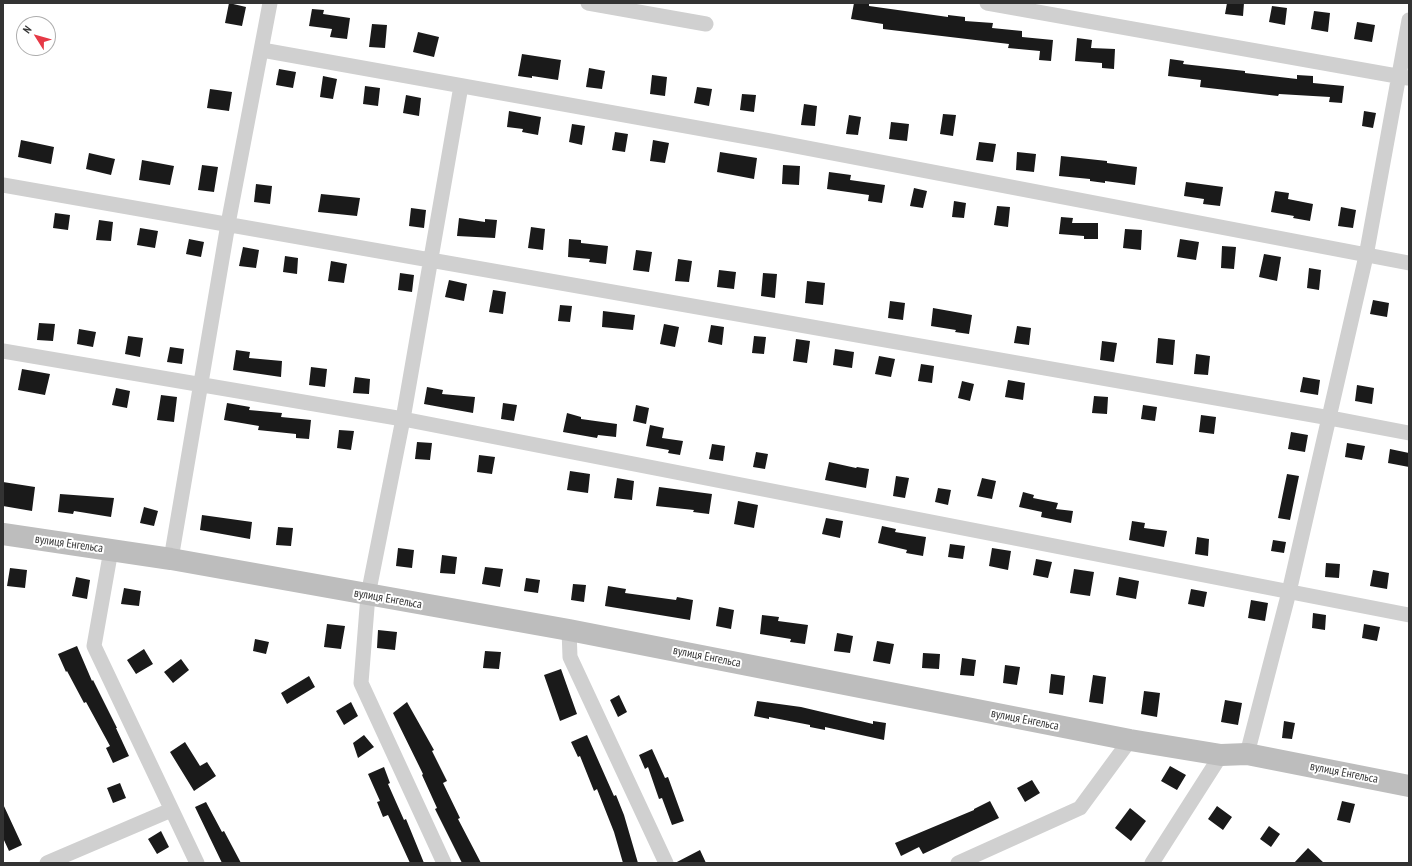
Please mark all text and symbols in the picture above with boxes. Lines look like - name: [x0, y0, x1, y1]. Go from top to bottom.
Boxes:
- north arrow: [16, 16, 56, 56]
- text: N: [20, 23, 35, 36]
- street label: вулиця Енгельса: [34, 532, 104, 556]
- street label: вулиця Енгельса: [353, 586, 423, 612]
- street label: вулиця Енгельса: [672, 643, 742, 671]
- street label: вулиця Енгельса: [990, 706, 1060, 734]
- street label: вулиця Енгельса: [1309, 759, 1379, 787]

